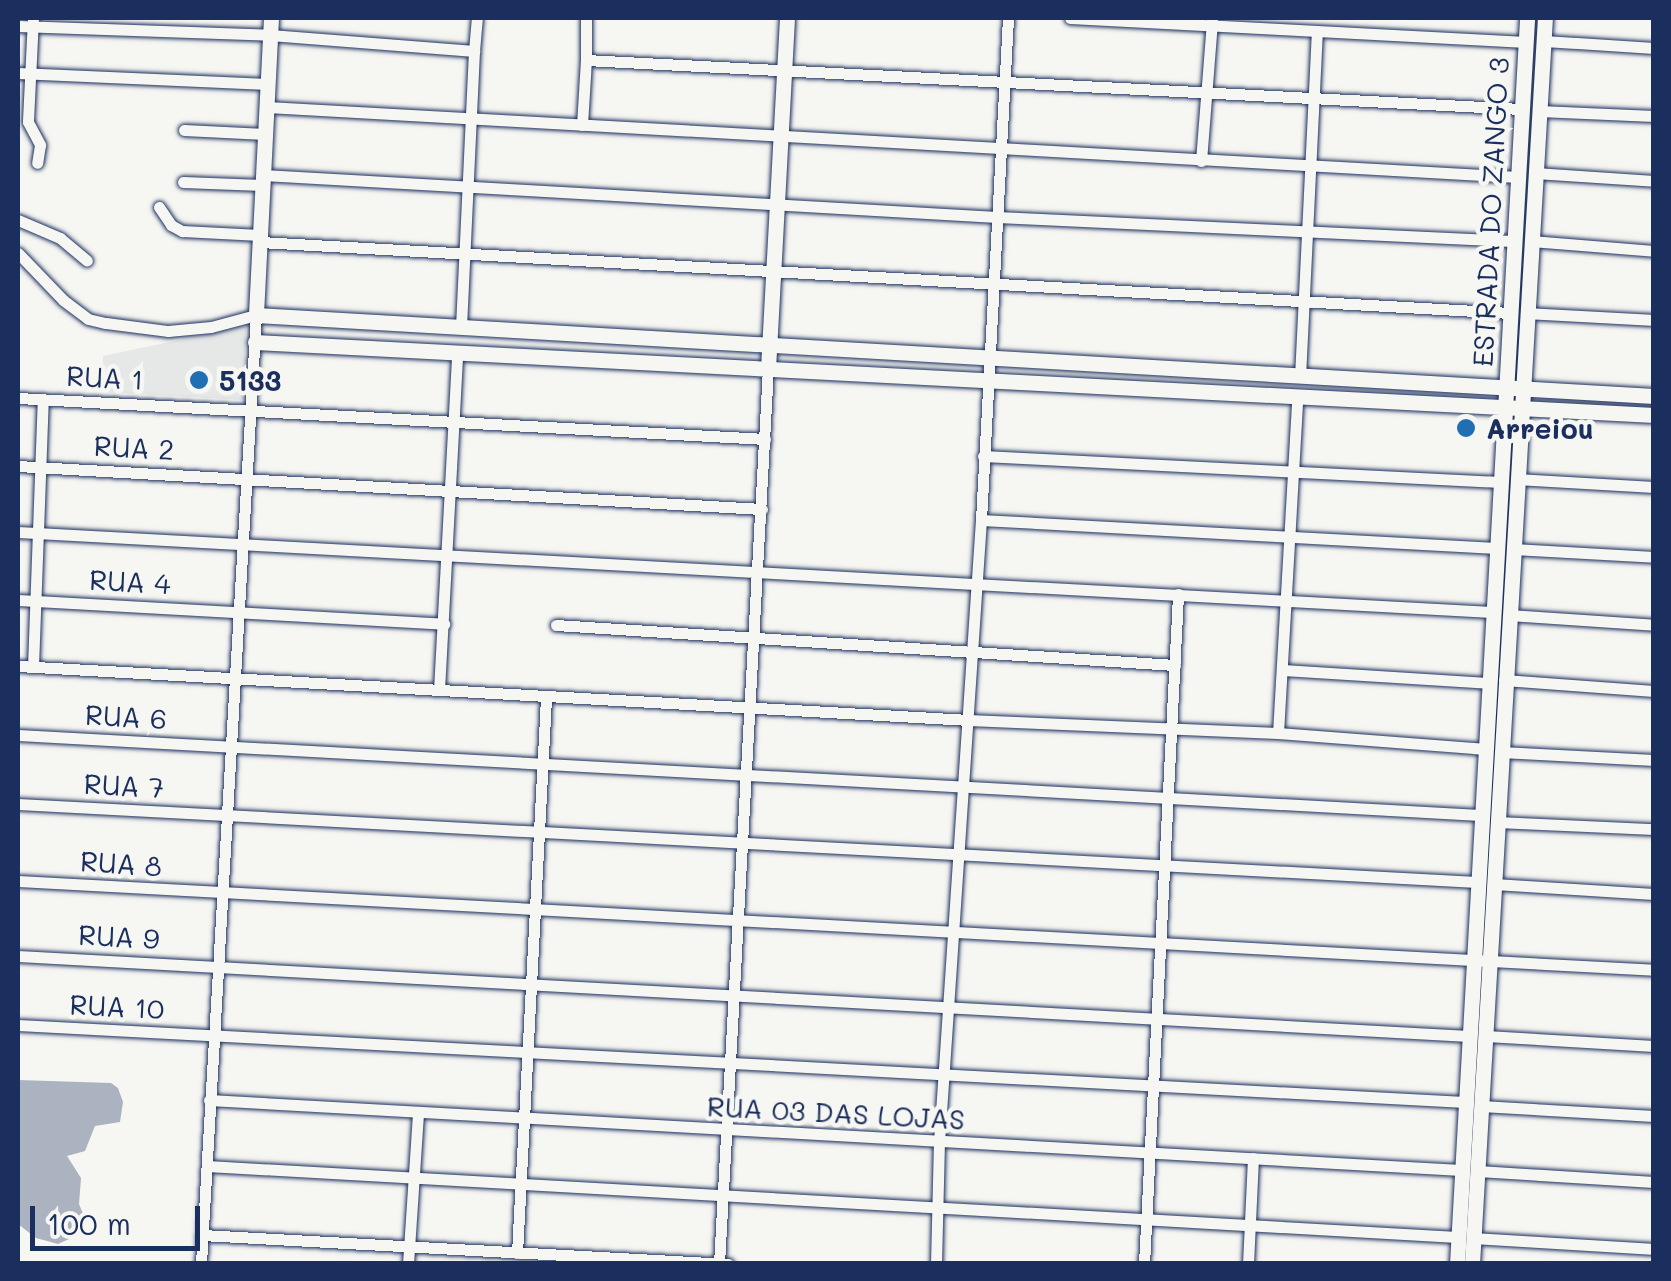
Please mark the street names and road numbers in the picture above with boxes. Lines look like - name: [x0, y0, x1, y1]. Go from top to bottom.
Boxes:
- street label: ESTRADA DO ZANGO 3: [1465, 56, 1515, 368]
- street label: RUA 1: [65, 358, 145, 396]
- street label: RUA 2: [93, 428, 175, 466]
- street label: RUA 4: [88, 562, 172, 600]
- street label: RUA 6: [84, 697, 168, 735]
- street label: RUA 7: [83, 766, 165, 804]
- street label: RUA 8: [79, 843, 163, 883]
- street label: RUA 9: [77, 917, 161, 955]
- street label: RUA 10: [69, 987, 165, 1025]
- street label: RUA 03 DAS LOJAS: [706, 1088, 966, 1136]

